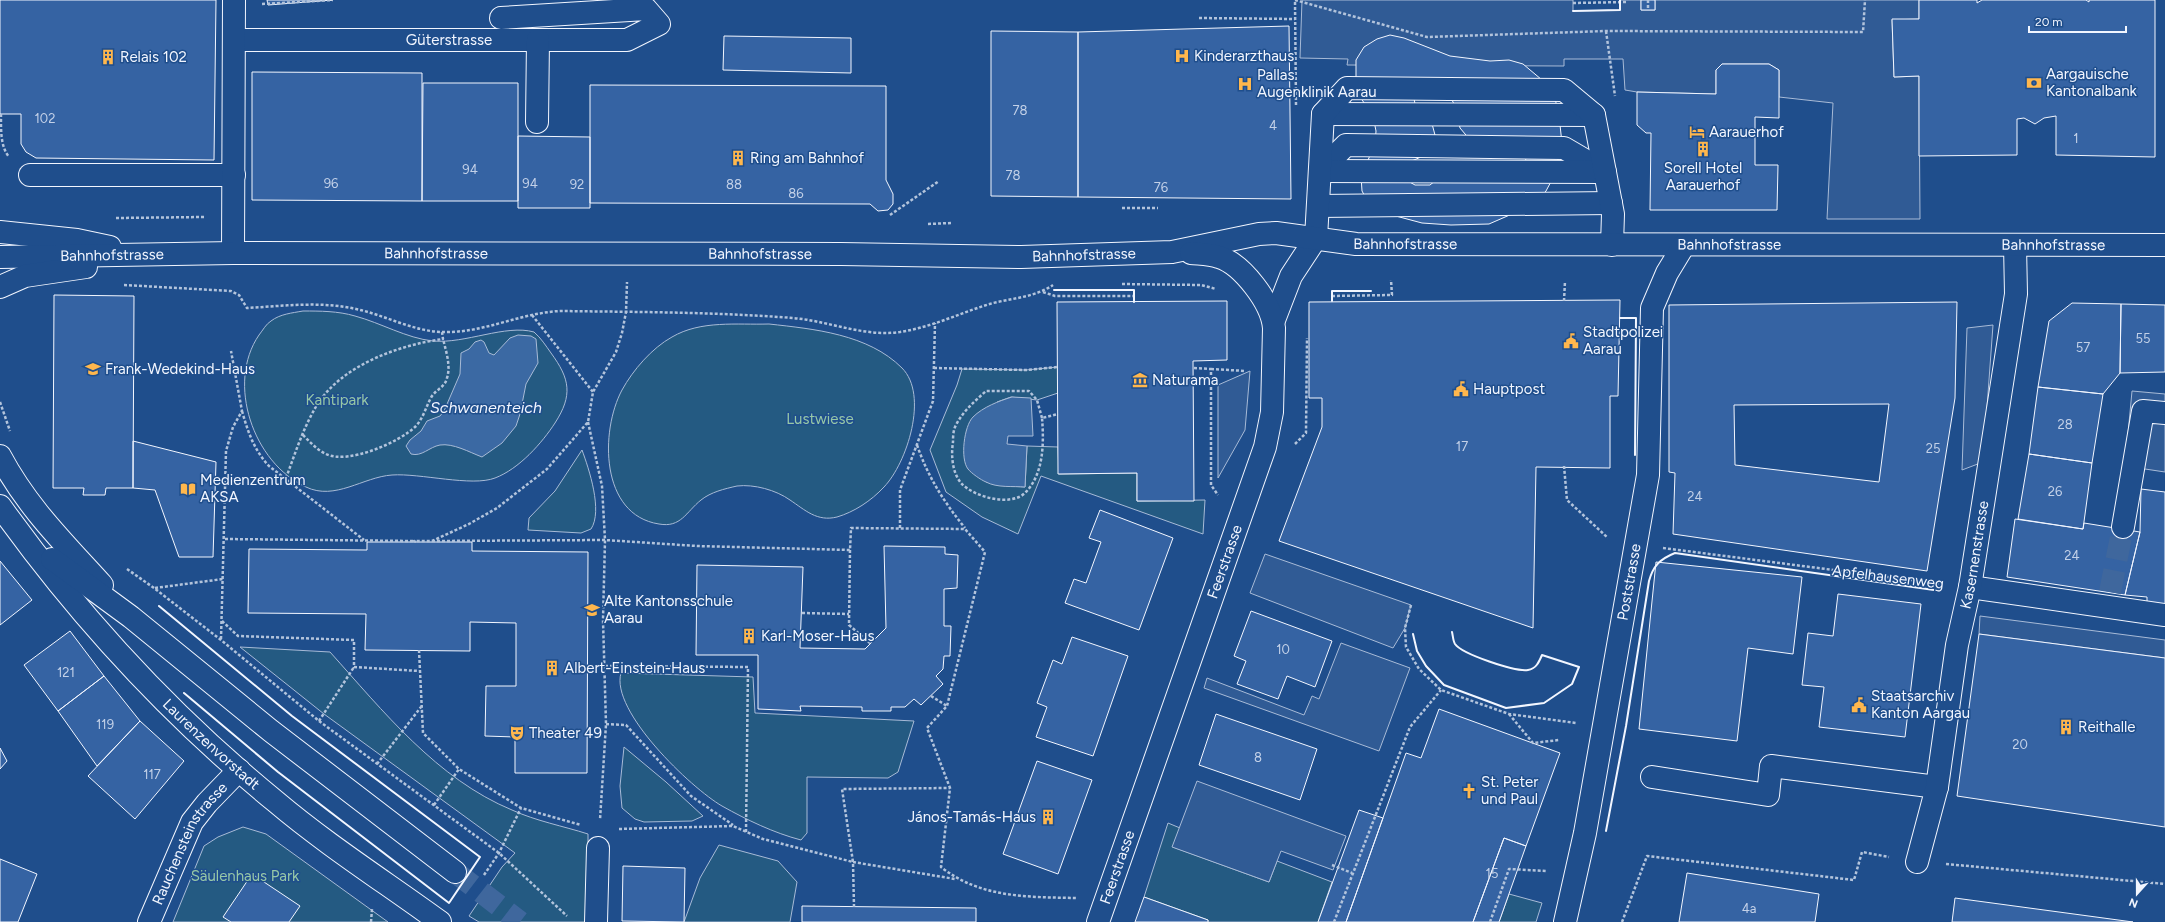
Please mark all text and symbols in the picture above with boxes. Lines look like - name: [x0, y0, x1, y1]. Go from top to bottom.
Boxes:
- scale bar: [2029, 8, 2126, 34]
- text: 20 m: [2035, 15, 2063, 29]
- street label: Güterstrasse: [406, 31, 492, 49]
- hospital icon: Kinderarzthaus: [1173, 47, 1191, 65]
- place label: Kinderarzthaus: [1194, 47, 1294, 65]
- building icon: Relais 102: [99, 48, 117, 66]
- place label: Relais 102: [120, 48, 187, 66]
- place label: Aargauische Kantonalbank: [2046, 65, 2138, 100]
- place label: Pallas Augenklinik Aarau: [1257, 66, 1377, 101]
- bank icon: Aargauische Kantonalbank: [2025, 74, 2043, 92]
- hospital icon: Pallas Augenklinik Aarau: [1236, 75, 1254, 93]
- house number: 78: [1013, 103, 1027, 118]
- house number: 102: [35, 111, 55, 126]
- house number: 4: [1269, 118, 1277, 133]
- hotel icon: Aarauerhof: [1688, 123, 1706, 141]
- place label: Aarauerhof: [1709, 123, 1784, 141]
- house number: 1: [2073, 131, 2079, 146]
- building icon: Sorell Hotel Aarauerhof: [1694, 140, 1712, 158]
- building icon: Ring am Bahnhof: [729, 149, 747, 167]
- place label: Ring am Bahnhof: [750, 149, 864, 167]
- place label: Sorell Hotel Aarauerhof: [1664, 159, 1742, 194]
- house number: 94: [462, 162, 478, 177]
- house number: 78: [1006, 168, 1020, 183]
- house number: 96: [324, 176, 338, 191]
- house number: 94: [522, 176, 538, 191]
- house number: 92: [570, 177, 584, 192]
- house number: 88: [726, 177, 742, 192]
- house number: 76: [1154, 180, 1168, 195]
- house number: 86: [788, 186, 804, 201]
- street label: Bahnhofstrasse: [1353, 235, 1457, 253]
- street label: Bahnhofstrasse: [1677, 235, 1781, 254]
- street label: Bahnhofstrasse: [2001, 236, 2105, 254]
- street label: Bahnhofstrasse: [384, 244, 488, 262]
- street label: Bahnhofstrasse: [1032, 244, 1136, 266]
- street label: Bahnhofstrasse: [60, 245, 164, 265]
- street label: Bahnhofstrasse: [708, 245, 812, 263]
- place label: Stadtpolizei Aarau: [1583, 323, 1663, 358]
- house number: 55: [2136, 331, 2150, 346]
- public building icon: Stadtpolizei Aarau: [1562, 332, 1580, 350]
- house number: 57: [2076, 340, 2090, 355]
- school or university icon: Frank-Wedekind-Haus: [84, 360, 102, 378]
- place label: Frank-Wedekind-Haus: [105, 360, 255, 378]
- museum icon: Naturama: [1131, 371, 1149, 389]
- place label: Naturama: [1152, 371, 1218, 389]
- public building icon: Hauptpost: [1452, 380, 1470, 398]
- place label: Hauptpost: [1473, 380, 1545, 398]
- park label: Kantipark: [305, 391, 369, 409]
- water label: Schwanenteich: [430, 398, 542, 417]
- park label: Lustwiese: [786, 410, 854, 428]
- house number: 28: [2057, 417, 2073, 432]
- house number: 17: [1456, 439, 1468, 454]
- house number: 25: [1926, 441, 1940, 456]
- place label: Medienzentrum AKSA: [200, 471, 306, 506]
- library icon: Medienzentrum AKSA: [179, 480, 197, 498]
- house number: 26: [2048, 484, 2062, 499]
- house number: 24: [1687, 489, 1703, 504]
- street label: Kasernenstrasse: [1956, 499, 1992, 611]
- street label: Feerstrasse: [1203, 522, 1246, 601]
- street label: Poststrasse: [1614, 542, 1645, 622]
- house number: 24: [2064, 548, 2080, 563]
- street label: Apfelhausenweg: [1831, 561, 1945, 593]
- place label: Alte Kantonsschule Aarau: [604, 592, 733, 627]
- school or university icon: Alte Kantonsschule Aarau: [583, 601, 601, 619]
- building icon: Karl-Moser-Haus: [740, 627, 758, 645]
- place label: Karl-Moser-Haus: [761, 627, 874, 645]
- house number: 10: [1276, 642, 1290, 657]
- building icon: Albert-Einstein-Haus: [543, 659, 561, 677]
- place label: Albert-Einstein-Haus: [564, 659, 705, 677]
- house number: 121: [57, 665, 75, 680]
- place label: Staatsarchiv Kanton Aargau: [1871, 687, 1970, 722]
- street label: Laurenzenvorstadt: [159, 695, 264, 794]
- public building icon: Staatsarchiv Kanton Aargau: [1850, 696, 1868, 714]
- house number: 119: [96, 717, 114, 732]
- building icon: Reithalle: [2057, 718, 2075, 736]
- place label: Reithalle: [2078, 718, 2136, 736]
- theatre icon: Theater 49: [508, 724, 526, 742]
- place label: Theater 49: [529, 724, 602, 742]
- house number: 20: [2012, 737, 2028, 752]
- house number: 8: [1254, 750, 1262, 765]
- house number: 117: [143, 767, 161, 782]
- place label: St. Peter und Paul: [1481, 773, 1538, 808]
- street label: Rauchensteinstrasse: [148, 779, 231, 908]
- church icon: St. Peter und Paul: [1460, 782, 1478, 800]
- place label: János-Tamás-Haus: [907, 808, 1036, 826]
- building icon: János-Tamás-Haus: [1039, 808, 1057, 826]
- street label: Feerstrasse: [1096, 828, 1139, 907]
- house number: 15: [1486, 866, 1498, 881]
- park label: Säulenhaus Park: [191, 867, 300, 885]
- north arrow: [2117, 874, 2157, 914]
- text: N: [2127, 895, 2140, 910]
- house number: 4a: [1742, 901, 1756, 916]

